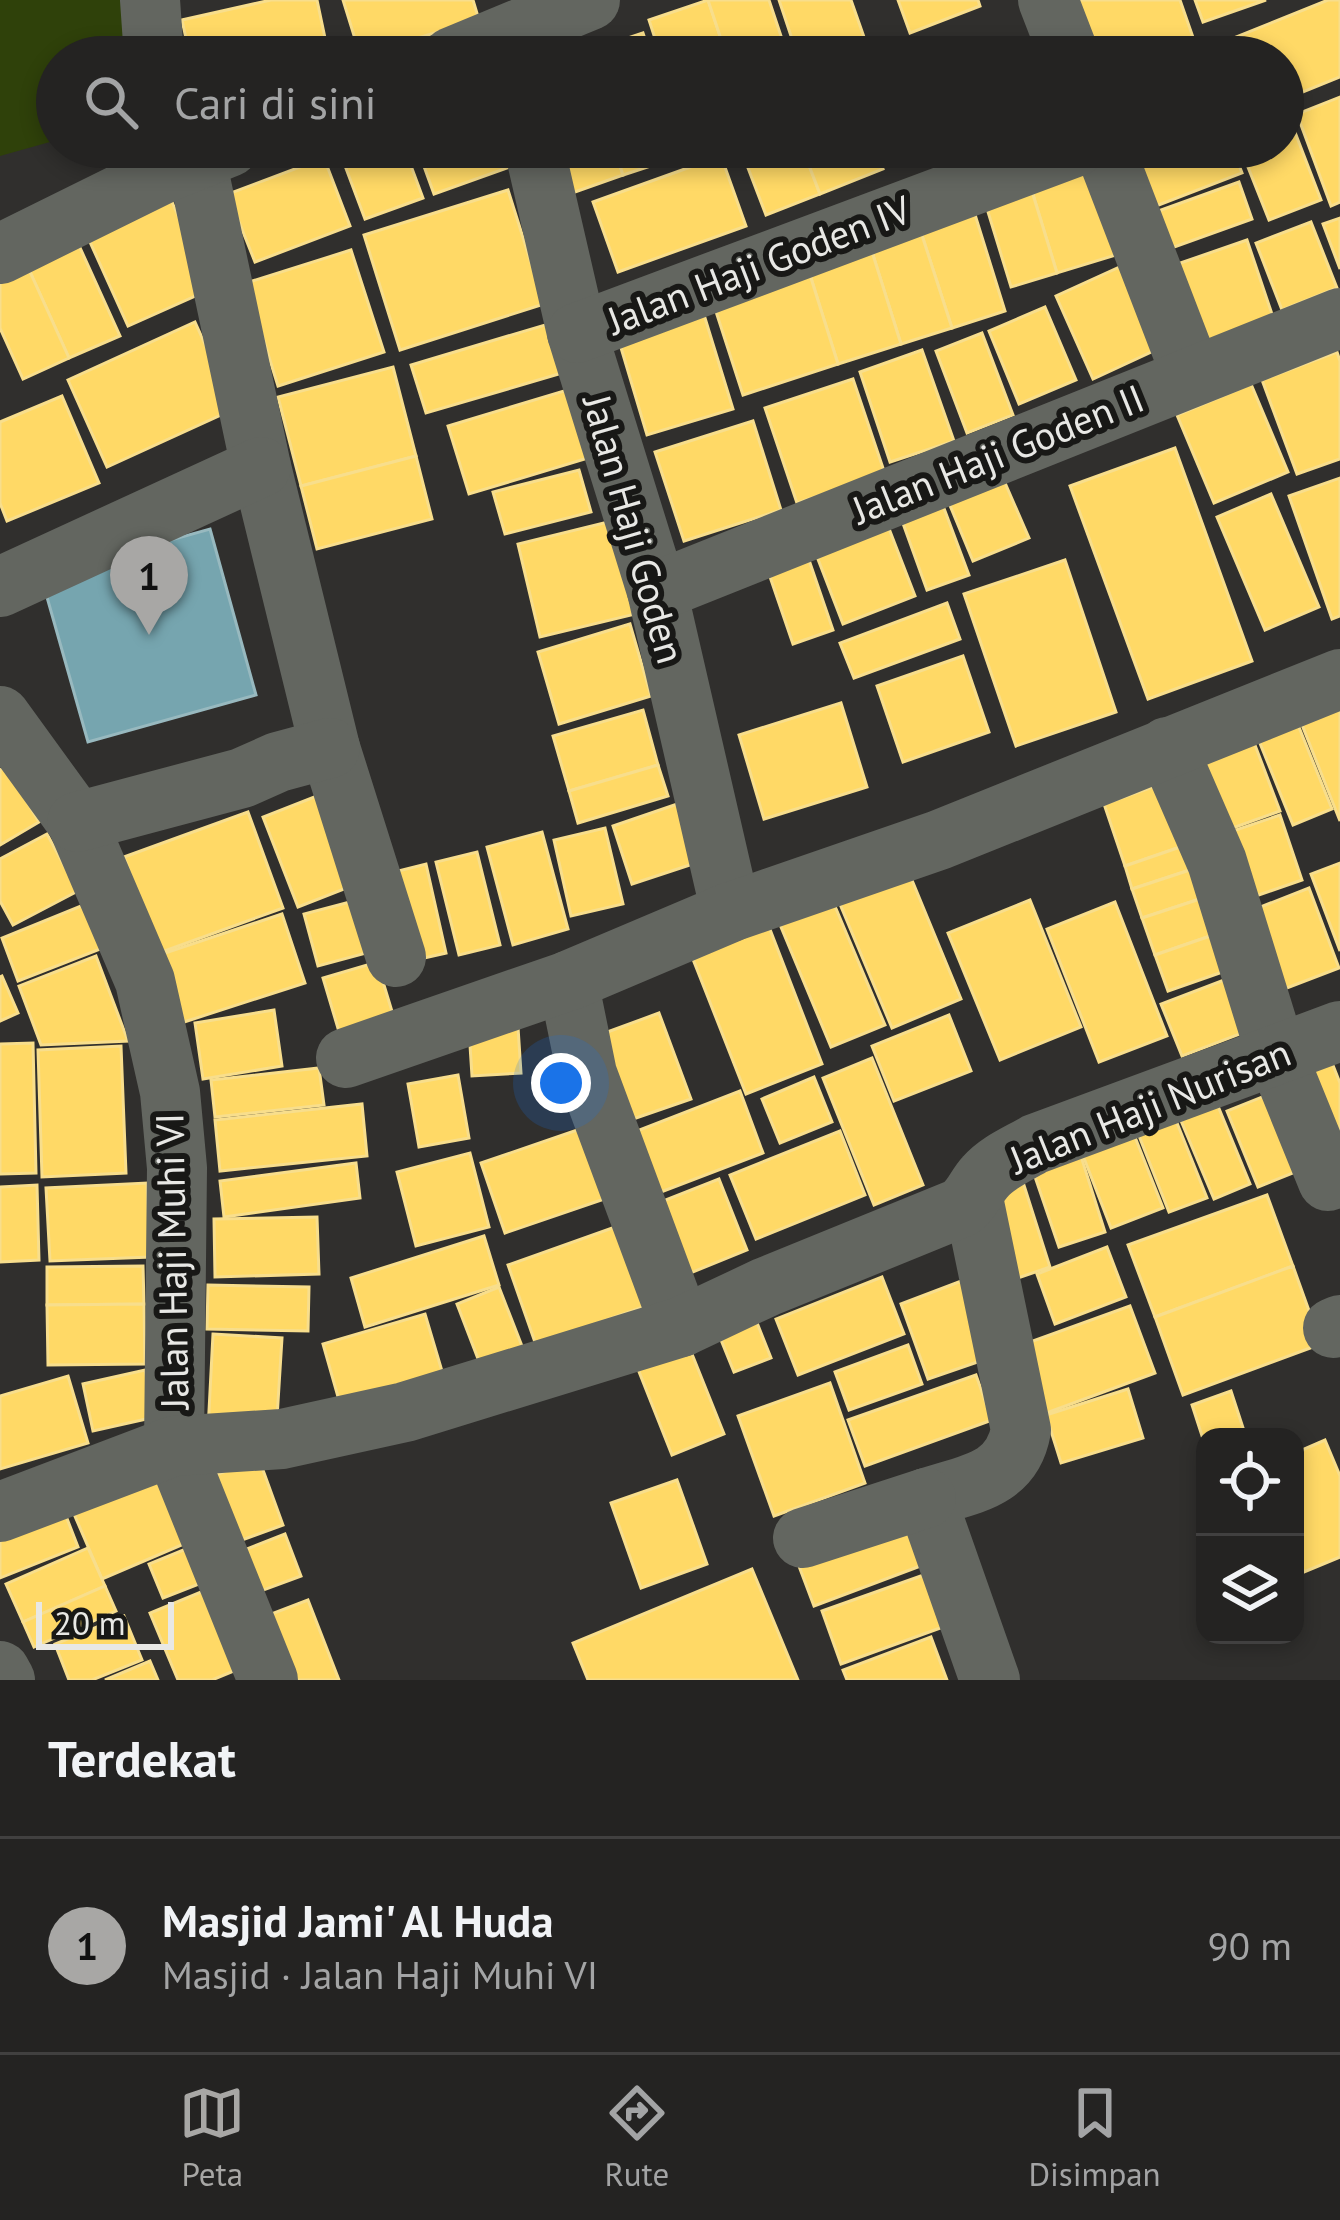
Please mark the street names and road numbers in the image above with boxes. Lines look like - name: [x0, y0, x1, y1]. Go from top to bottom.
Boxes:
- street label: Jalan Haji Goden IV: [598, 183, 918, 347]
- street label: Jalan Haji Goden II: [843, 372, 1151, 536]
- street label: Jalan Haji Goden: [571, 387, 697, 669]
- street label: Jalan Haji Nurisan: [1000, 1026, 1298, 1186]
- street label: Jalan Haji Muhi VI: [143, 1112, 200, 1412]

